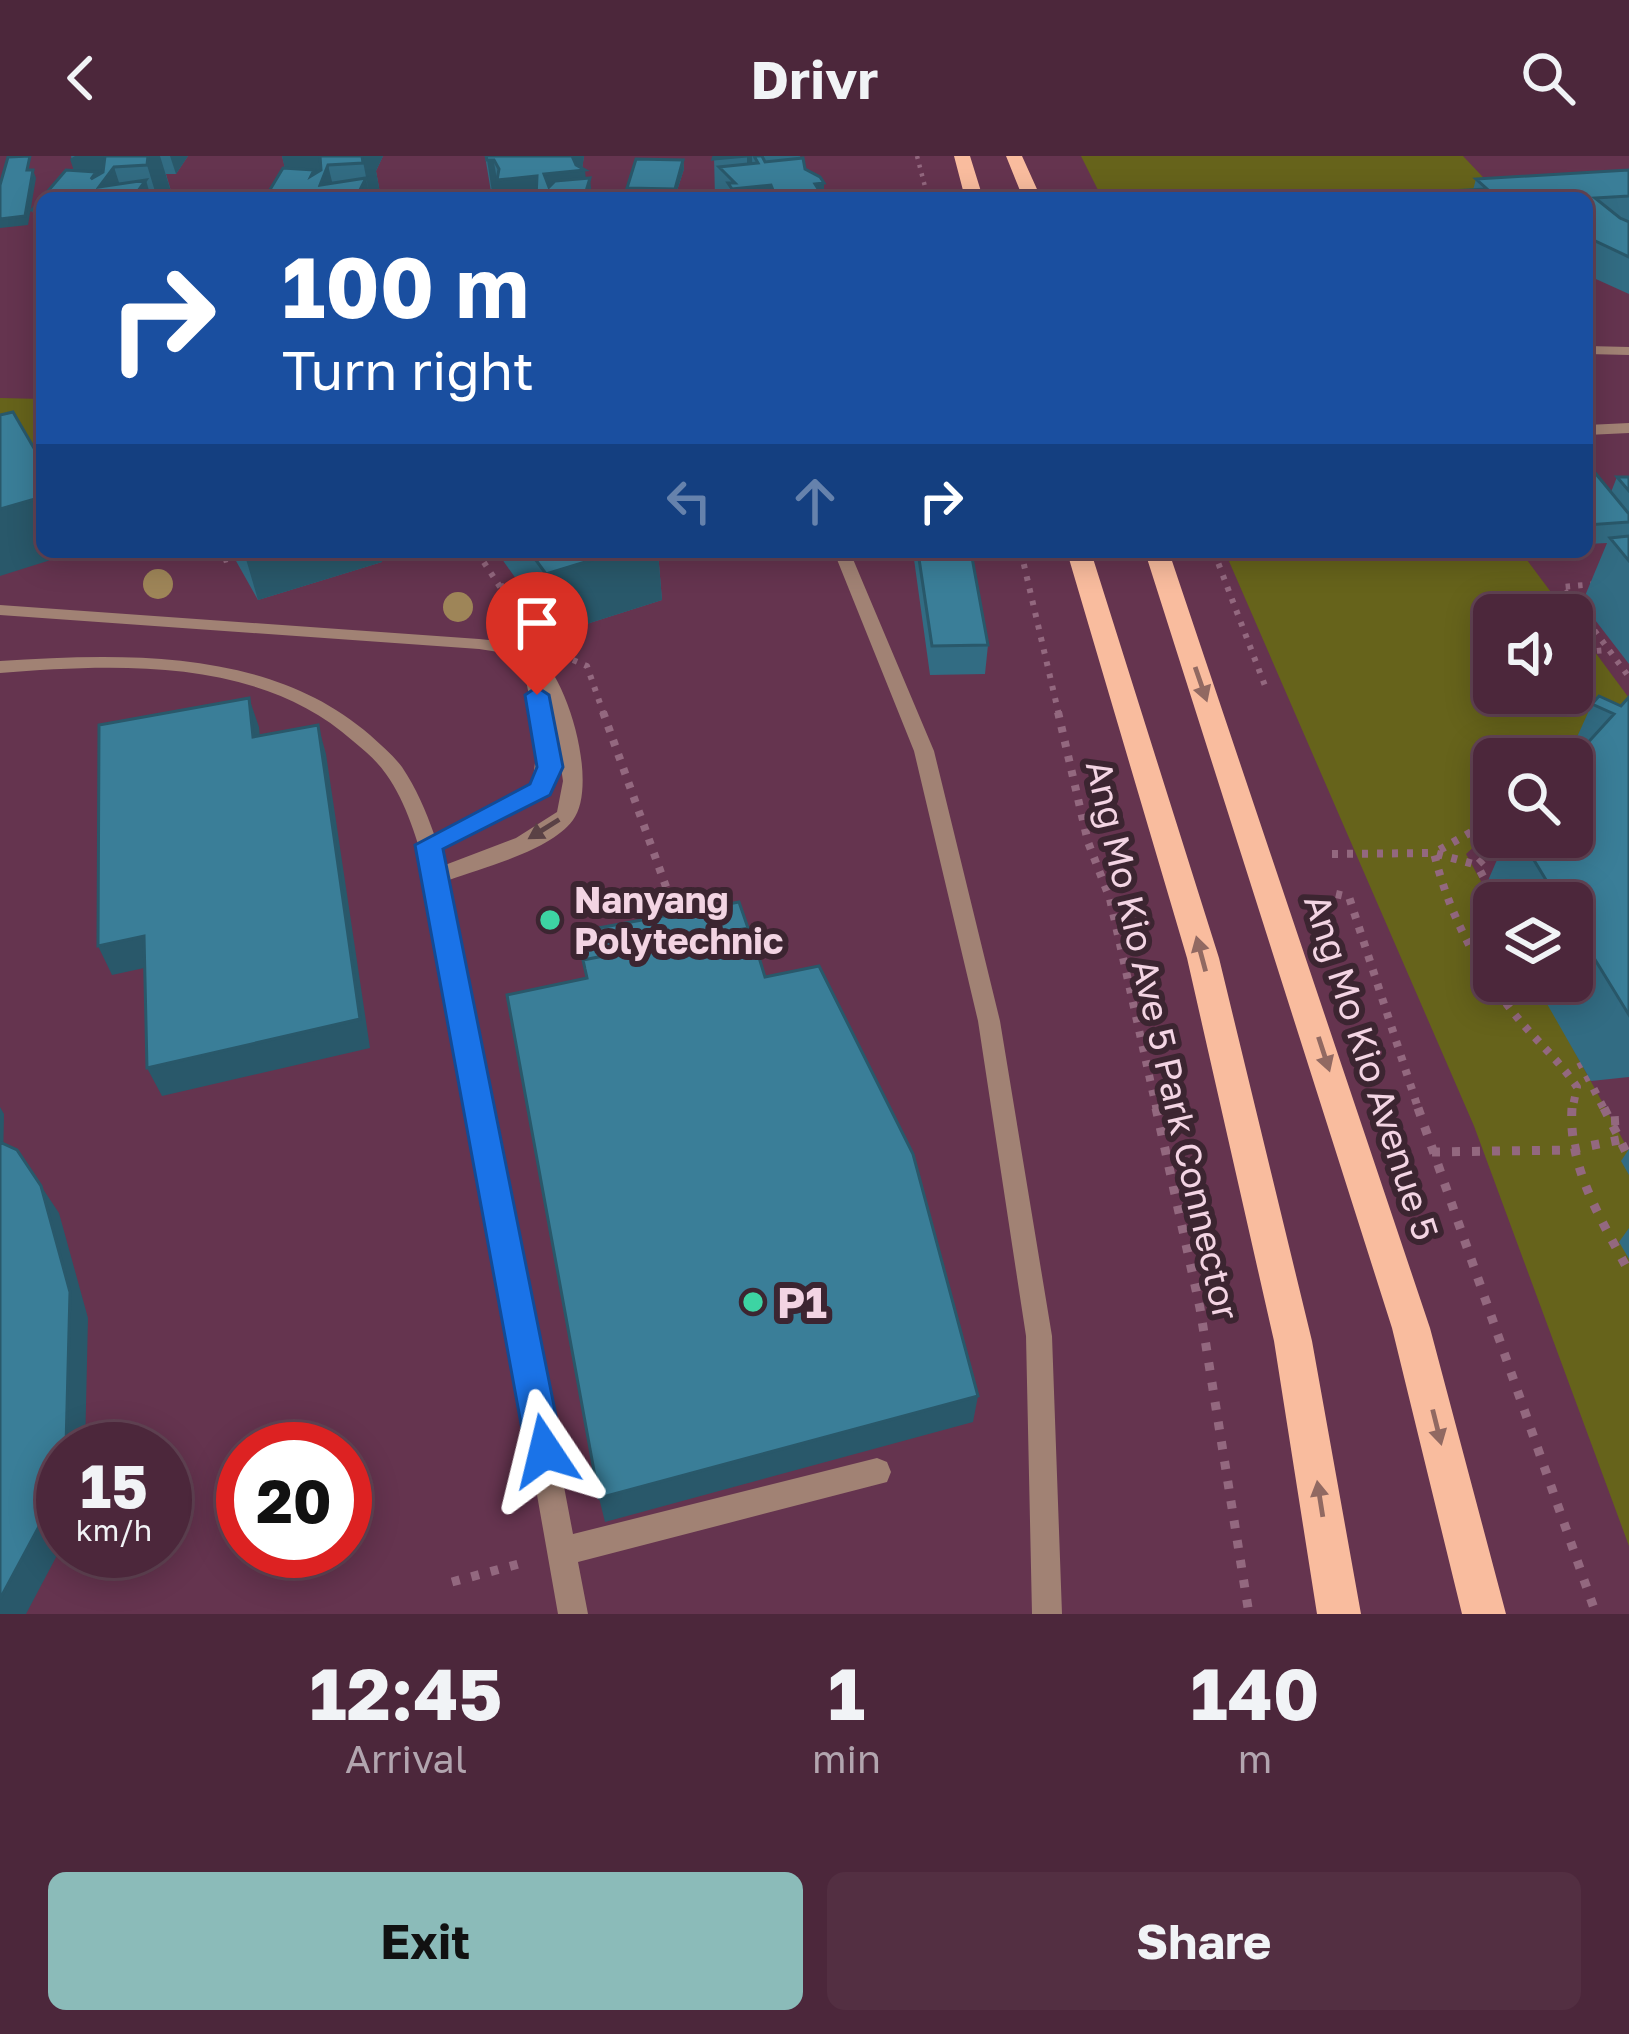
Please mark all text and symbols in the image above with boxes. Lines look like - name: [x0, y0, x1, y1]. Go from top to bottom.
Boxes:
- icon: back: [48, 45, 114, 111]
- icon: search: [1515, 45, 1581, 111]
- text: Drivr: [751, 46, 878, 111]
- text: 100 m: [282, 236, 529, 336]
- icon: right: [84, 240, 240, 396]
- text: Turn right: [282, 337, 534, 402]
- icon: left: [656, 468, 722, 534]
- icon: ahead: [782, 468, 848, 534]
- icon: right: [908, 468, 974, 534]
- pin: [486, 572, 588, 695]
- icon: arrive: [504, 590, 570, 656]
- map controls: [1473, 594, 1593, 1002]
- button: sound: [1473, 594, 1593, 714]
- one-way arrow: [1193, 666, 1211, 702]
- button: search: [1473, 738, 1593, 858]
- street label: Ang Mo Kio Ave 5 Park Connector: [1078, 756, 1248, 1324]
- one-way arrow: [528, 817, 561, 839]
- place label: Nanyang Polytechnic: [574, 878, 784, 962]
- button: layers: [1473, 882, 1593, 1002]
- street label: Ang Mo Kio Avenue 5: [1296, 889, 1448, 1245]
- marker: Nanyang Polytechnic: [537, 907, 563, 933]
- one-way arrow: [1191, 935, 1210, 972]
- one-way arrow: [1316, 1036, 1334, 1073]
- place label: P1: [777, 1277, 827, 1327]
- marker: P1: [740, 1289, 766, 1315]
- position arrow: [482, 1388, 608, 1514]
- one-way arrow: [1428, 1409, 1447, 1446]
- speed limit sign: 20: [216, 1422, 372, 1578]
- text: 15: [80, 1449, 148, 1521]
- one-way arrow: [1310, 1479, 1328, 1517]
- text: km/h: [76, 1512, 152, 1548]
- text: 12:45: [310, 1649, 503, 1736]
- text: 1: [828, 1649, 865, 1736]
- text: 140: [1191, 1649, 1319, 1736]
- text: Arrival: [345, 1735, 467, 1782]
- text: min: [812, 1735, 881, 1782]
- text: m: [1238, 1735, 1272, 1782]
- button: Exit: [48, 1872, 803, 2010]
- button: Share: [827, 1872, 1581, 2010]

